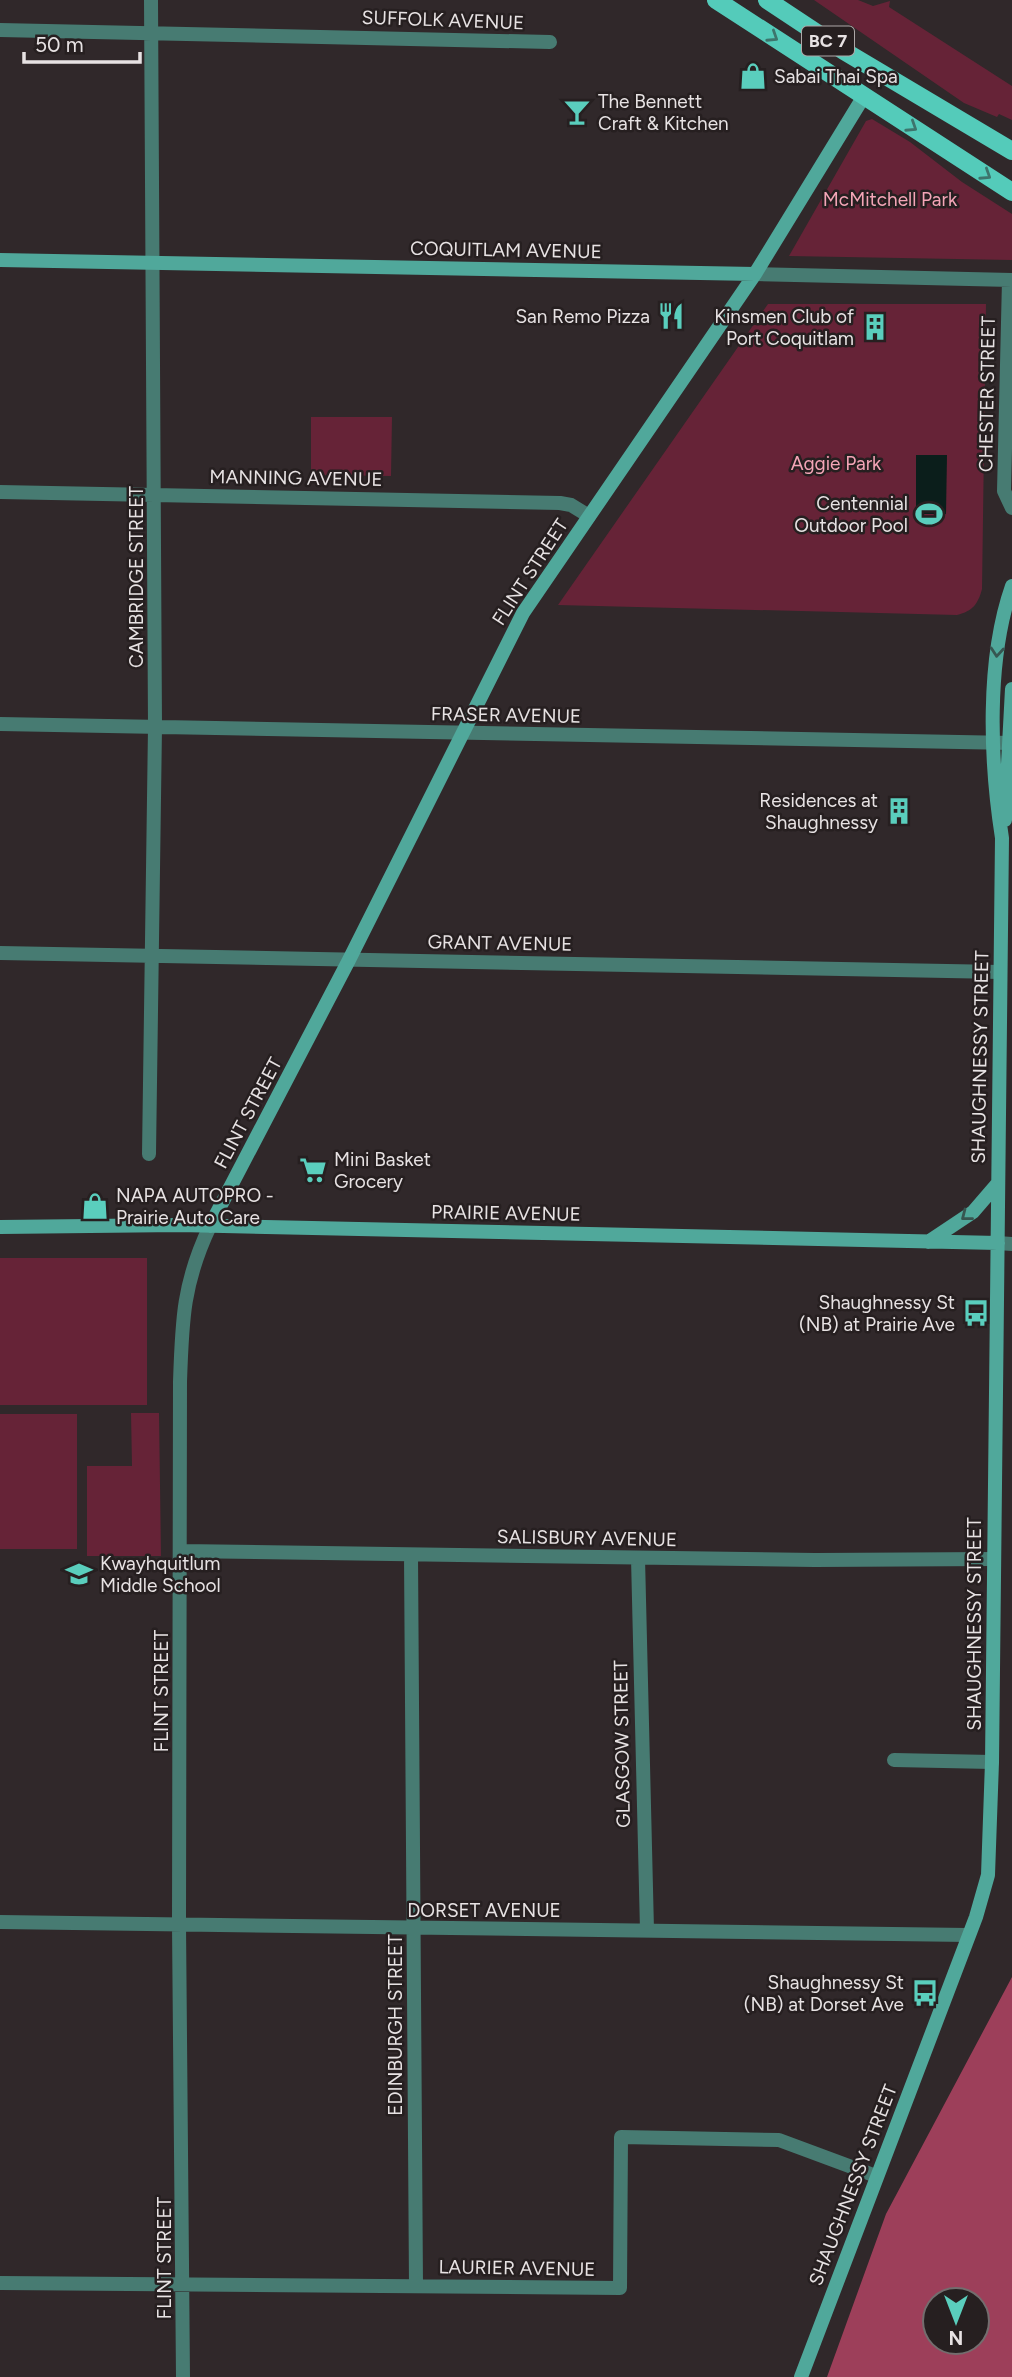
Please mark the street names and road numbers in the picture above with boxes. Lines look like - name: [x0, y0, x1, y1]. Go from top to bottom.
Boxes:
- street label: SUFFOLK AVENUE: [361, 6, 525, 34]
- road number: BC 7: [802, 26, 854, 56]
- street label: COQUITLAM AVENUE: [410, 237, 602, 263]
- street label: CHESTER STREET: [974, 315, 1000, 472]
- street label: MANNING AVENUE: [209, 465, 383, 491]
- street label: CAMBRIDGE STREET: [125, 486, 148, 668]
- street label: FLINT STREET: [487, 514, 573, 630]
- street label: FRASER AVENUE: [431, 702, 581, 728]
- street label: GRANT AVENUE: [427, 930, 573, 956]
- street label: SHAUGHNESSY STREET: [967, 950, 993, 1164]
- street label: FLINT STREET: [209, 1053, 287, 1172]
- street label: PRAIRIE AVENUE: [431, 1200, 581, 1226]
- street label: SHAUGHNESSY STREET: [963, 1517, 986, 1731]
- street label: SALISBURY AVENUE: [497, 1525, 677, 1551]
- street label: FLINT STREET: [150, 1629, 173, 1752]
- street label: GLASGOW STREET: [609, 1659, 635, 1828]
- street label: DORSET AVENUE: [407, 1899, 561, 1922]
- street label: EDINBURGH STREET: [384, 1934, 407, 2116]
- street label: SHAUGHNESSY STREET: [804, 2081, 902, 2289]
- street label: FLINT STREET: [153, 2196, 176, 2319]
- street label: LAURIER AVENUE: [438, 2255, 596, 2281]

